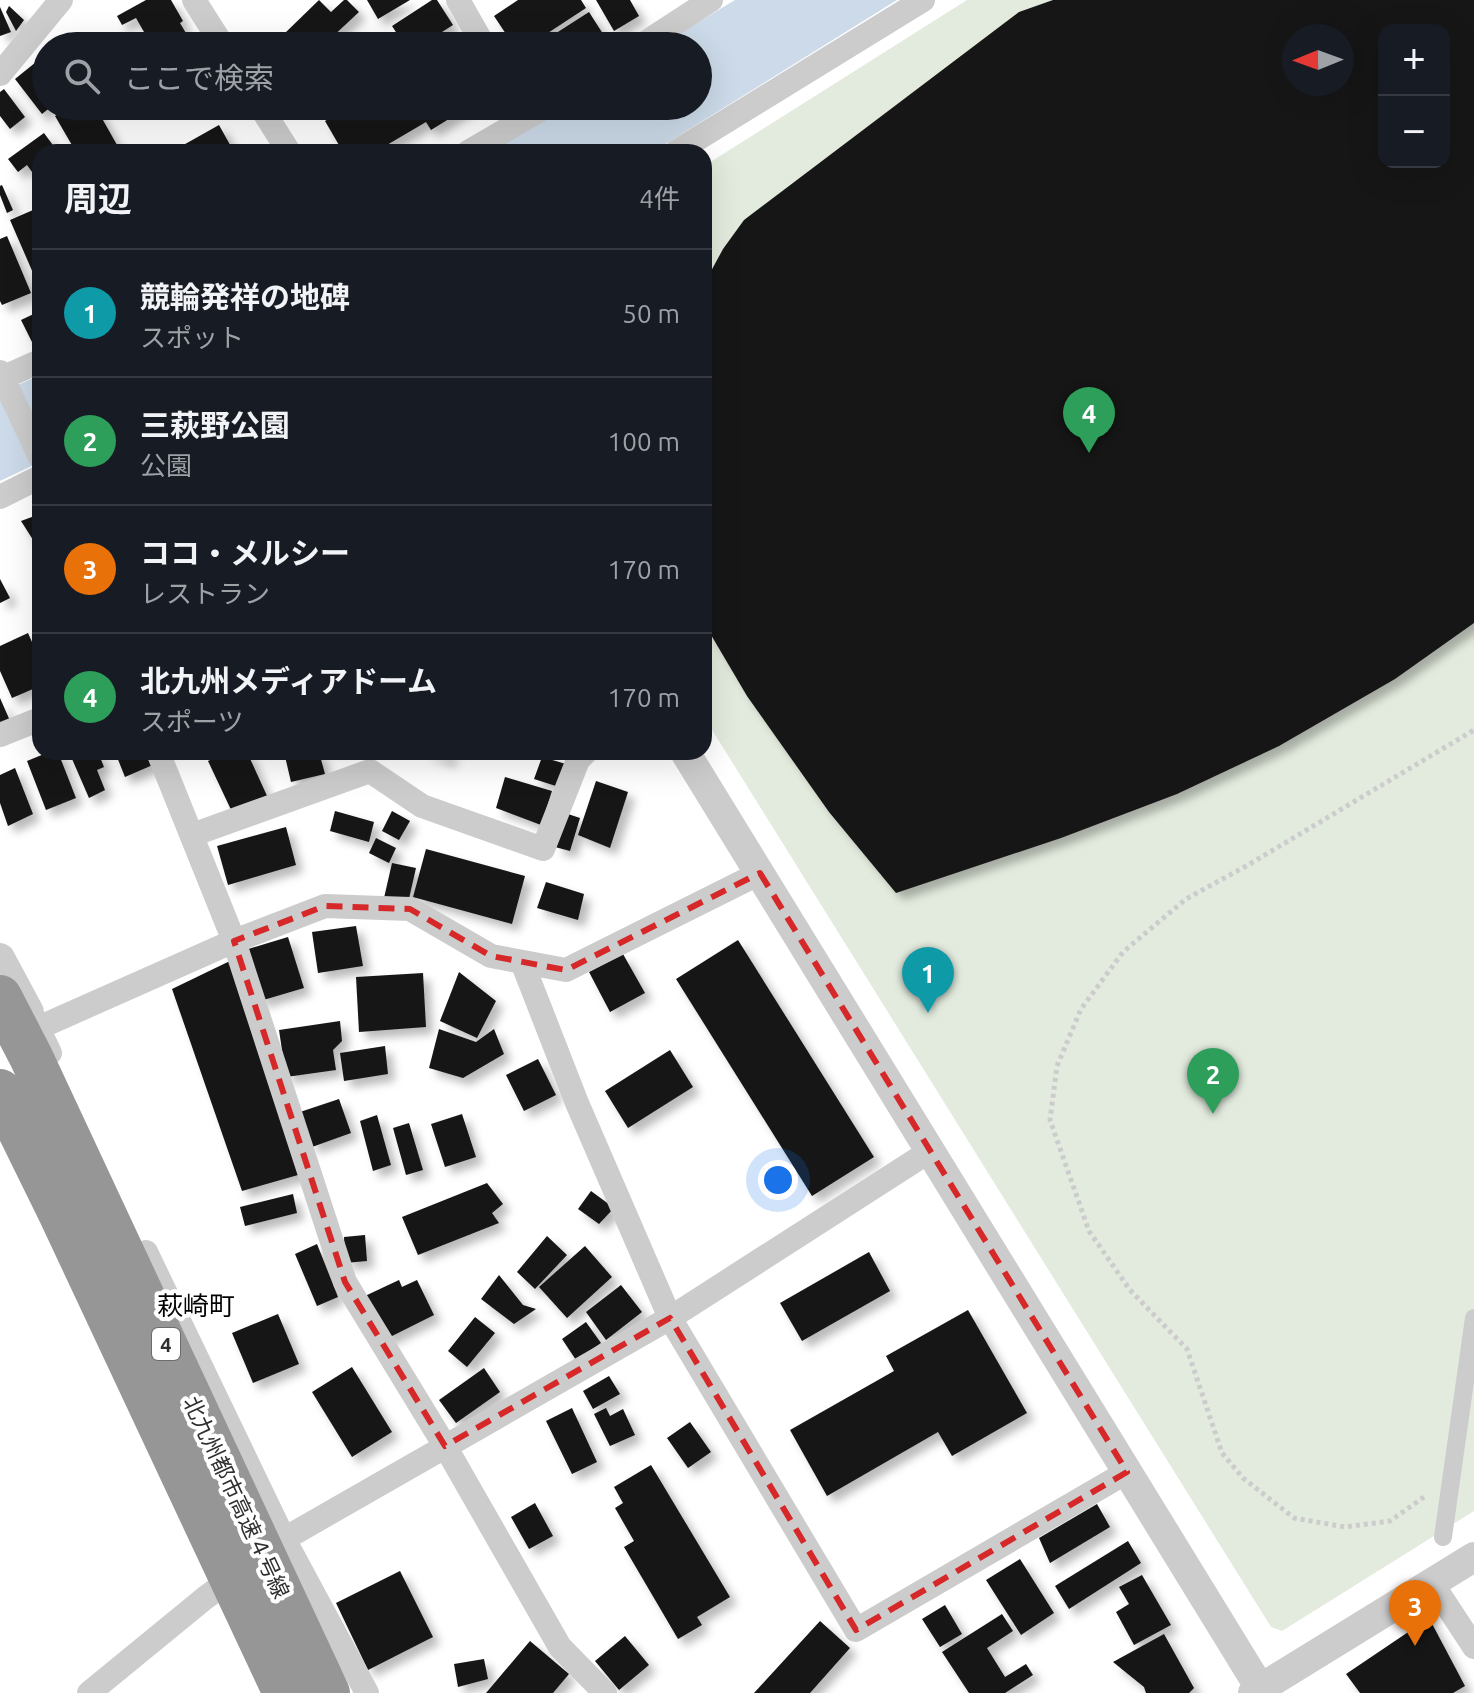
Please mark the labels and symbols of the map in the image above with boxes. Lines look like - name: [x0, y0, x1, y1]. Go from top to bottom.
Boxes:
- north arrow: [1282, 24, 1354, 96]
- pin: 4: [1063, 387, 1115, 453]
- pin: 1: [902, 947, 954, 1013]
- pin: 2: [1187, 1048, 1239, 1114]
- your location: [758, 1160, 798, 1200]
- district label: 萩崎町: [157, 1291, 235, 1320]
- road number: 4: [152, 1328, 180, 1360]
- street label: 北九州都市高速４号線: [179, 1392, 295, 1602]
- pin: 3: [1389, 1580, 1441, 1646]

